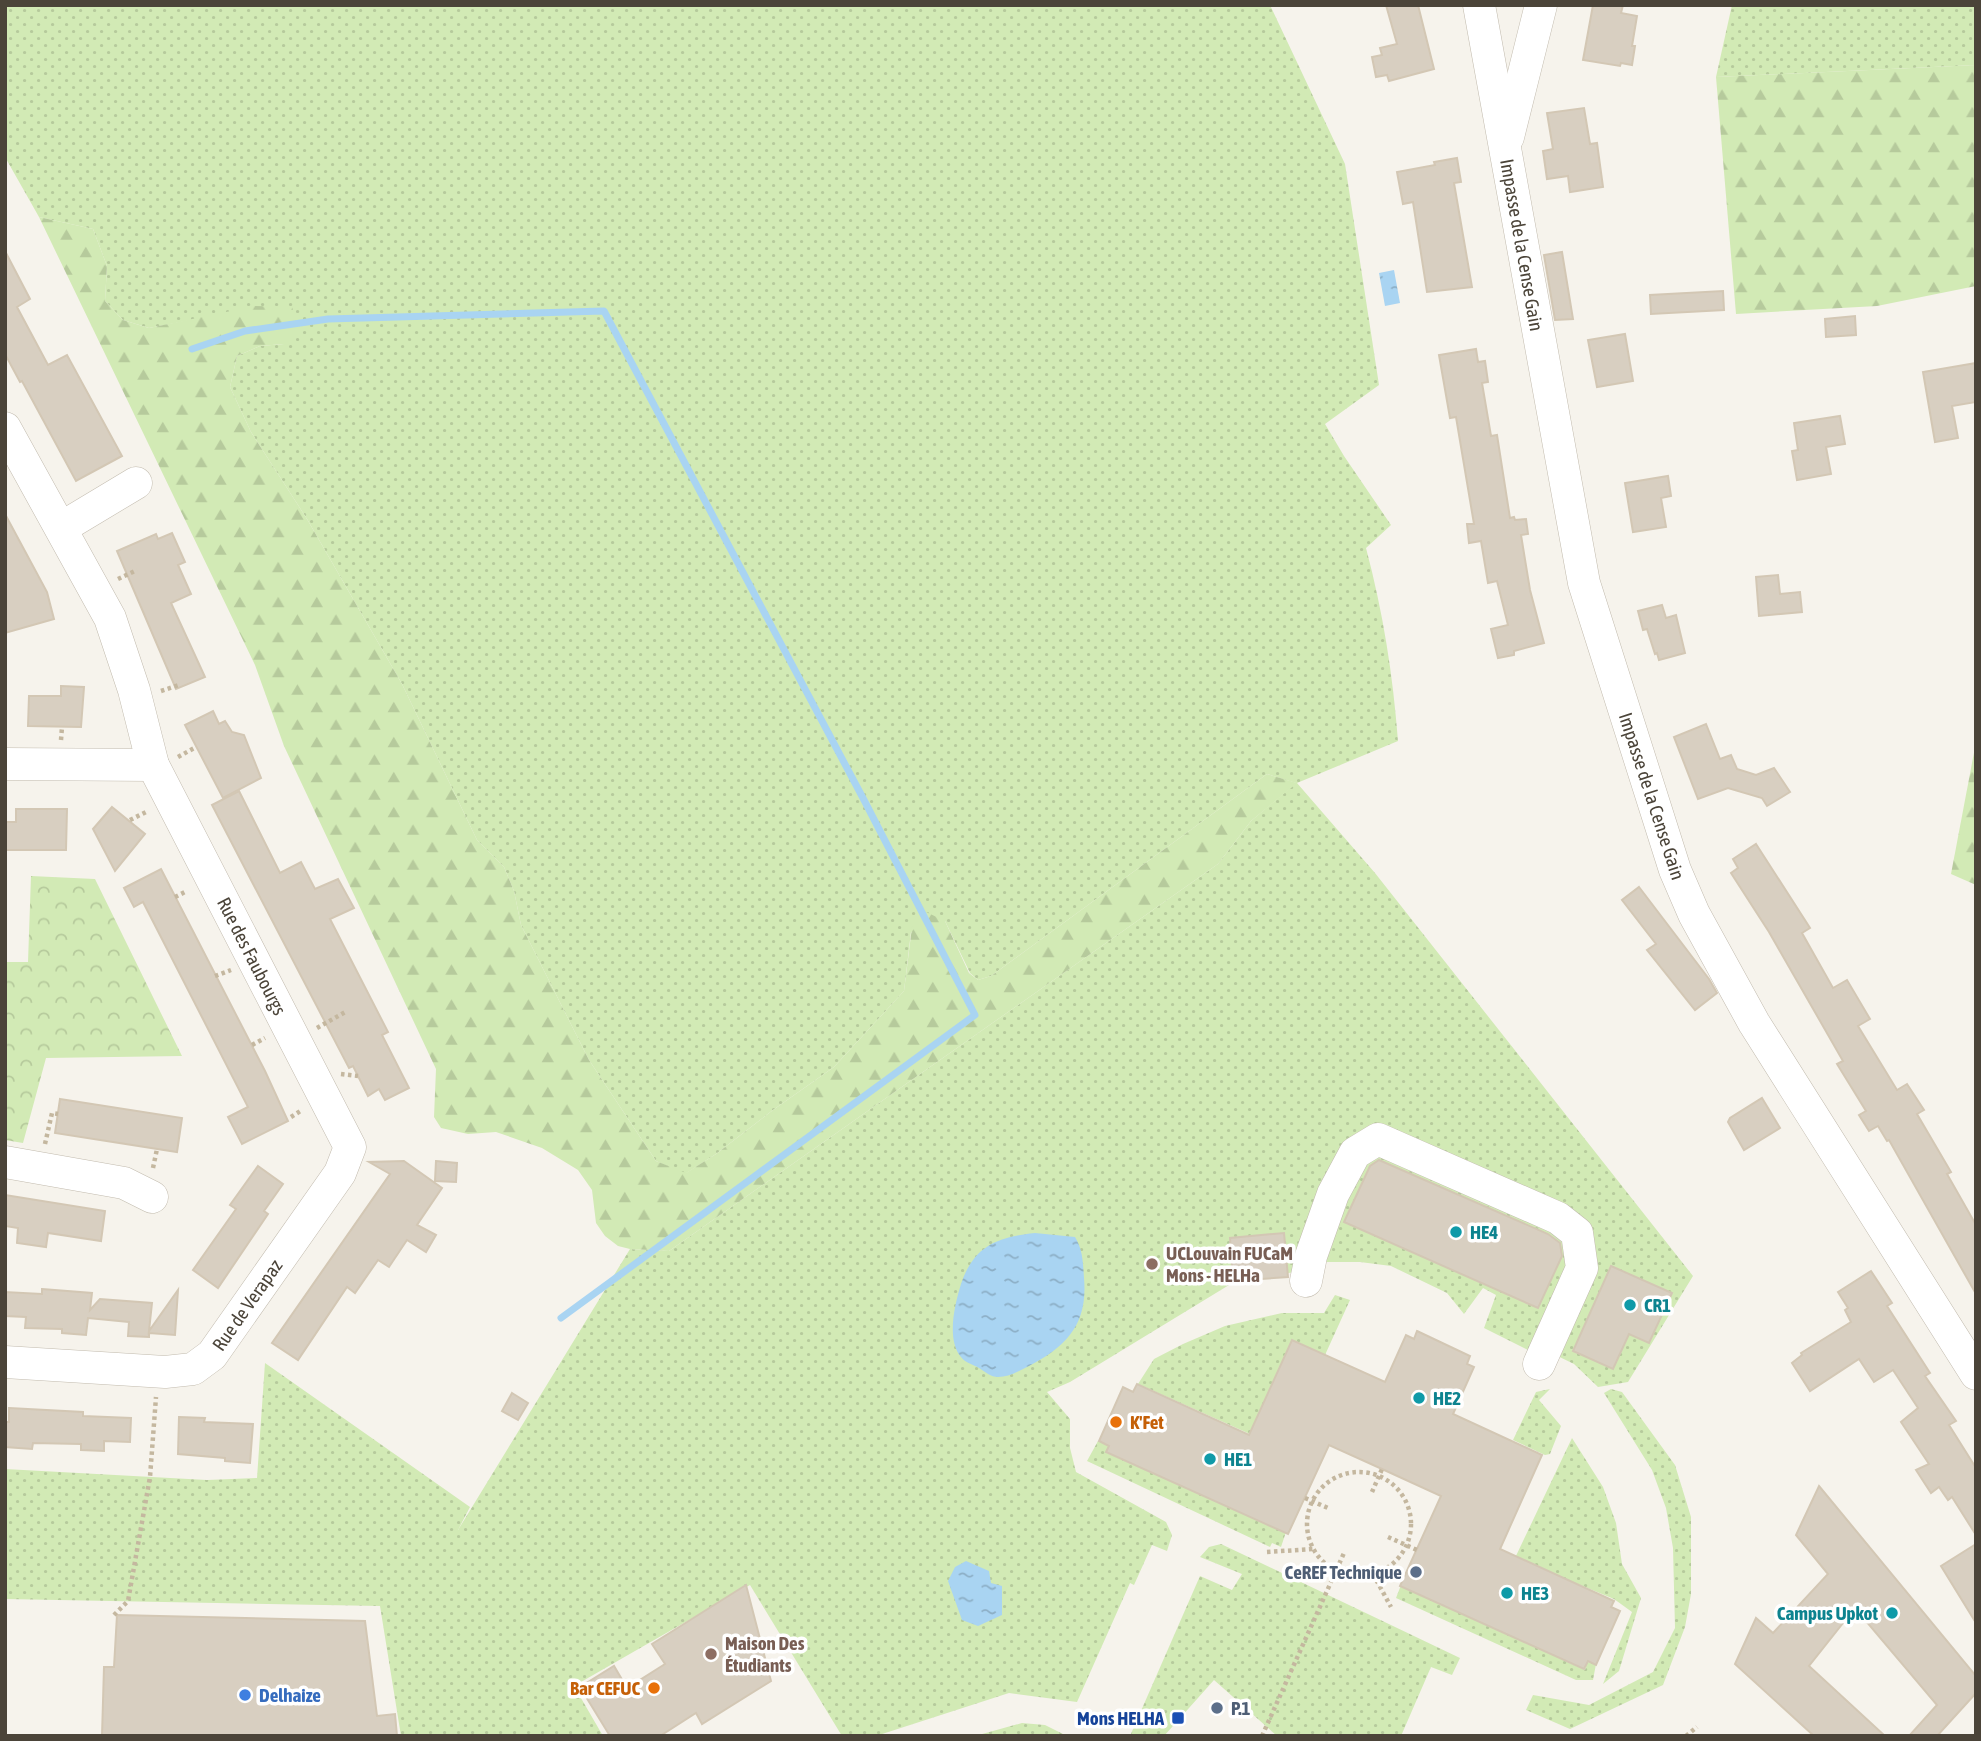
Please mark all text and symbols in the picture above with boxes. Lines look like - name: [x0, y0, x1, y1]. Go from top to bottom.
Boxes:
- street label: Impasse de la Cense Gain: [1496, 157, 1548, 333]
- street label: Impasse de la Cense Gain: [1615, 710, 1689, 882]
- street label: Rue des Faubourgs: [213, 893, 291, 1019]
- place label: HE4: [1470, 1221, 1498, 1243]
- marker: HE4: [1448, 1224, 1464, 1240]
- place label: UCLouvain FUCaM Mons - HELHa: [1166, 1242, 1293, 1286]
- street label: Rue de Verapaz: [208, 1255, 287, 1355]
- marker: UCLouvain FUCaM Mons - HELHa: [1144, 1256, 1160, 1272]
- place label: CR1: [1644, 1294, 1671, 1316]
- marker: CR1: [1622, 1297, 1638, 1313]
- place label: HE2: [1433, 1387, 1461, 1409]
- marker: HE2: [1411, 1390, 1427, 1406]
- place label: K'Fet: [1130, 1411, 1164, 1433]
- marker: K'Fet: [1108, 1414, 1124, 1430]
- place label: HE1: [1224, 1448, 1252, 1470]
- marker: HE1: [1202, 1451, 1218, 1467]
- place label: CeREF Technique: [1285, 1561, 1402, 1583]
- marker: CeREF Technique: [1408, 1564, 1424, 1580]
- place label: HE3: [1521, 1582, 1549, 1604]
- marker: HE3: [1499, 1585, 1515, 1601]
- place label: Campus Upkot: [1777, 1602, 1879, 1624]
- marker: Campus Upkot: [1884, 1605, 1900, 1621]
- place label: Maison Des Étudiants: [725, 1632, 805, 1676]
- marker: Maison Des Étudiants: [703, 1646, 719, 1662]
- place label: Bar CEFUC: [570, 1677, 640, 1699]
- marker: Bar CEFUC: [646, 1680, 662, 1696]
- place label: Delhaize: [259, 1684, 321, 1706]
- marker: Delhaize: [237, 1687, 253, 1703]
- place label: P.1: [1231, 1697, 1251, 1719]
- marker: P.1: [1209, 1700, 1225, 1716]
- place label: Mons HELHA: [1077, 1707, 1165, 1729]
- marker: Mons HELHA: [1170, 1710, 1186, 1726]

